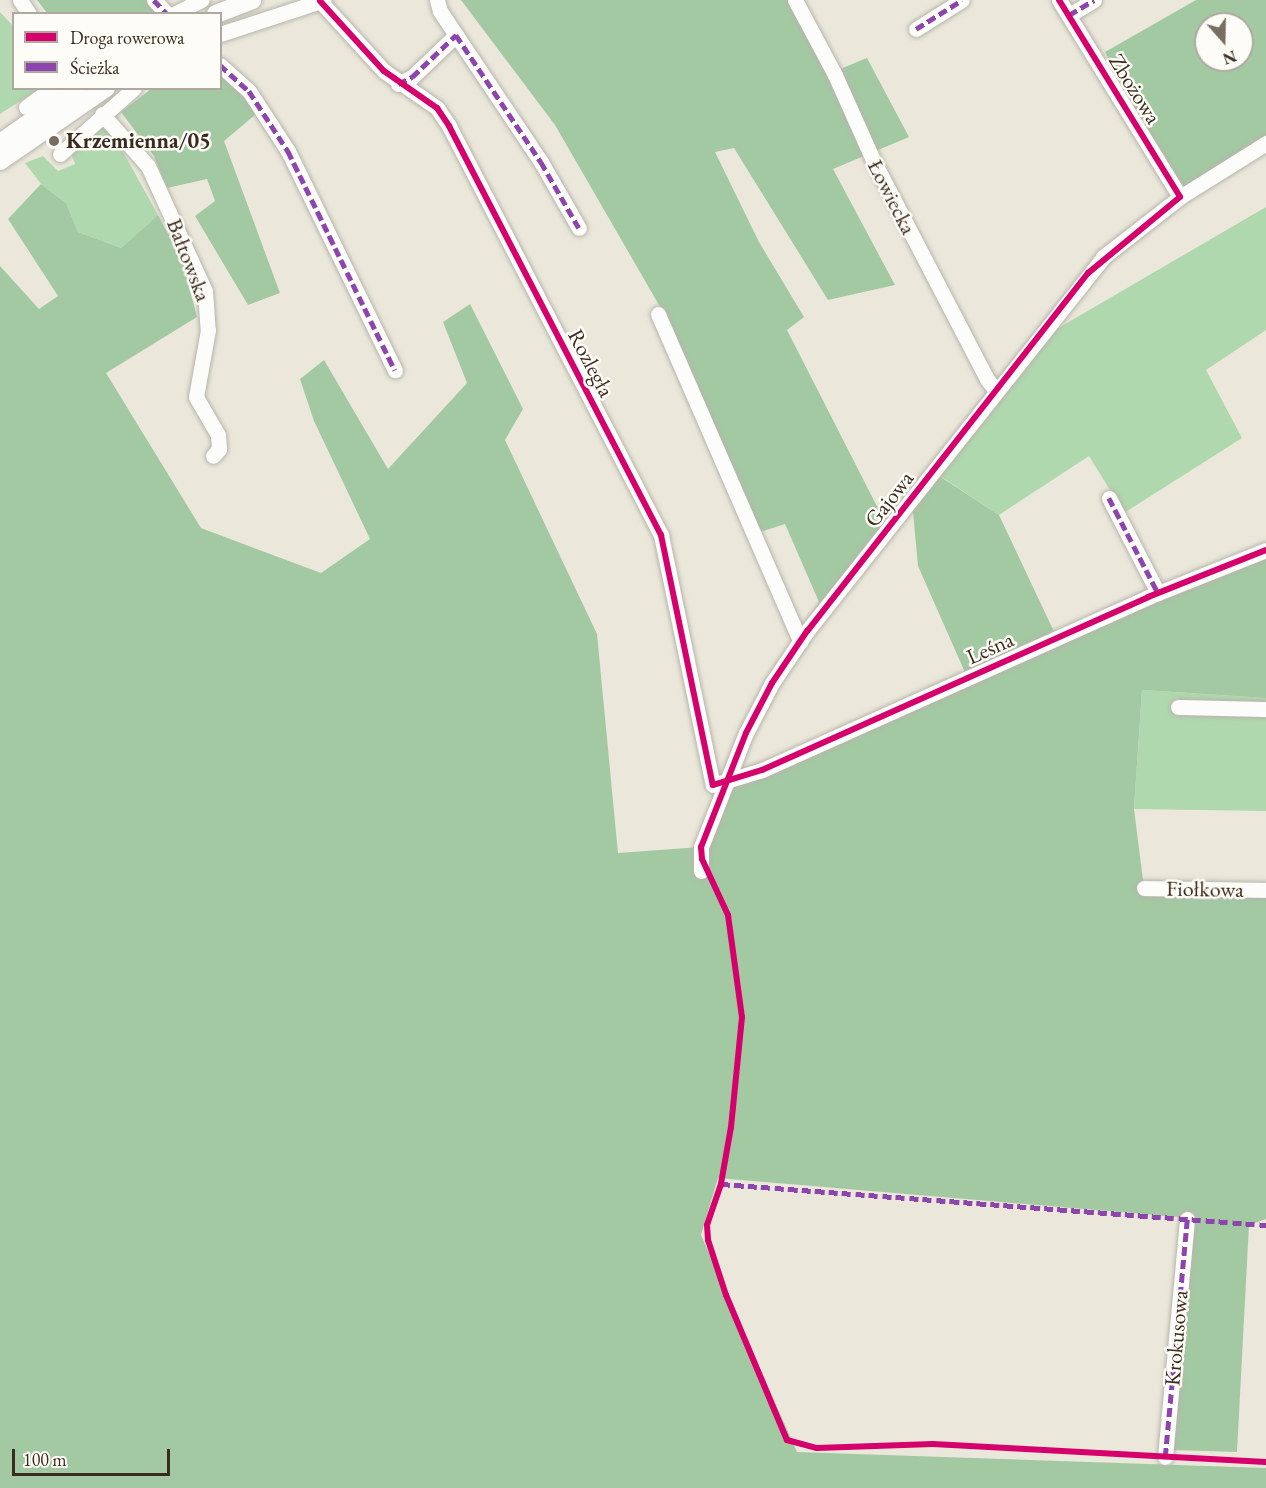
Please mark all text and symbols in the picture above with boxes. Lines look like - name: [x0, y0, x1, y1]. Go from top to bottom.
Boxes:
- legend: [12, 12, 222, 90]
- north arrow: [1194, 12, 1254, 72]
- text: Droga rowerowa: [70, 26, 185, 49]
- text: N: [1220, 45, 1239, 70]
- street label: Zbożowa: [1103, 49, 1167, 129]
- text: Ścieżka: [70, 56, 120, 79]
- place label: Krzemienna/05: [66, 128, 211, 154]
- marker: Krzemienna/05: [47, 134, 61, 148]
- street label: Łowiecka: [862, 155, 922, 239]
- street label: Bałtowska: [161, 215, 217, 305]
- street label: Rozległa: [562, 325, 620, 401]
- street label: Gajowa: [859, 466, 919, 532]
- street label: Leśna: [962, 626, 1018, 670]
- street label: Fiołkowa: [1166, 875, 1244, 903]
- street label: Krokusowa: [1159, 1289, 1193, 1387]
- scale bar: [15, 1437, 172, 1475]
- text: 100 m: [23, 1448, 67, 1471]

